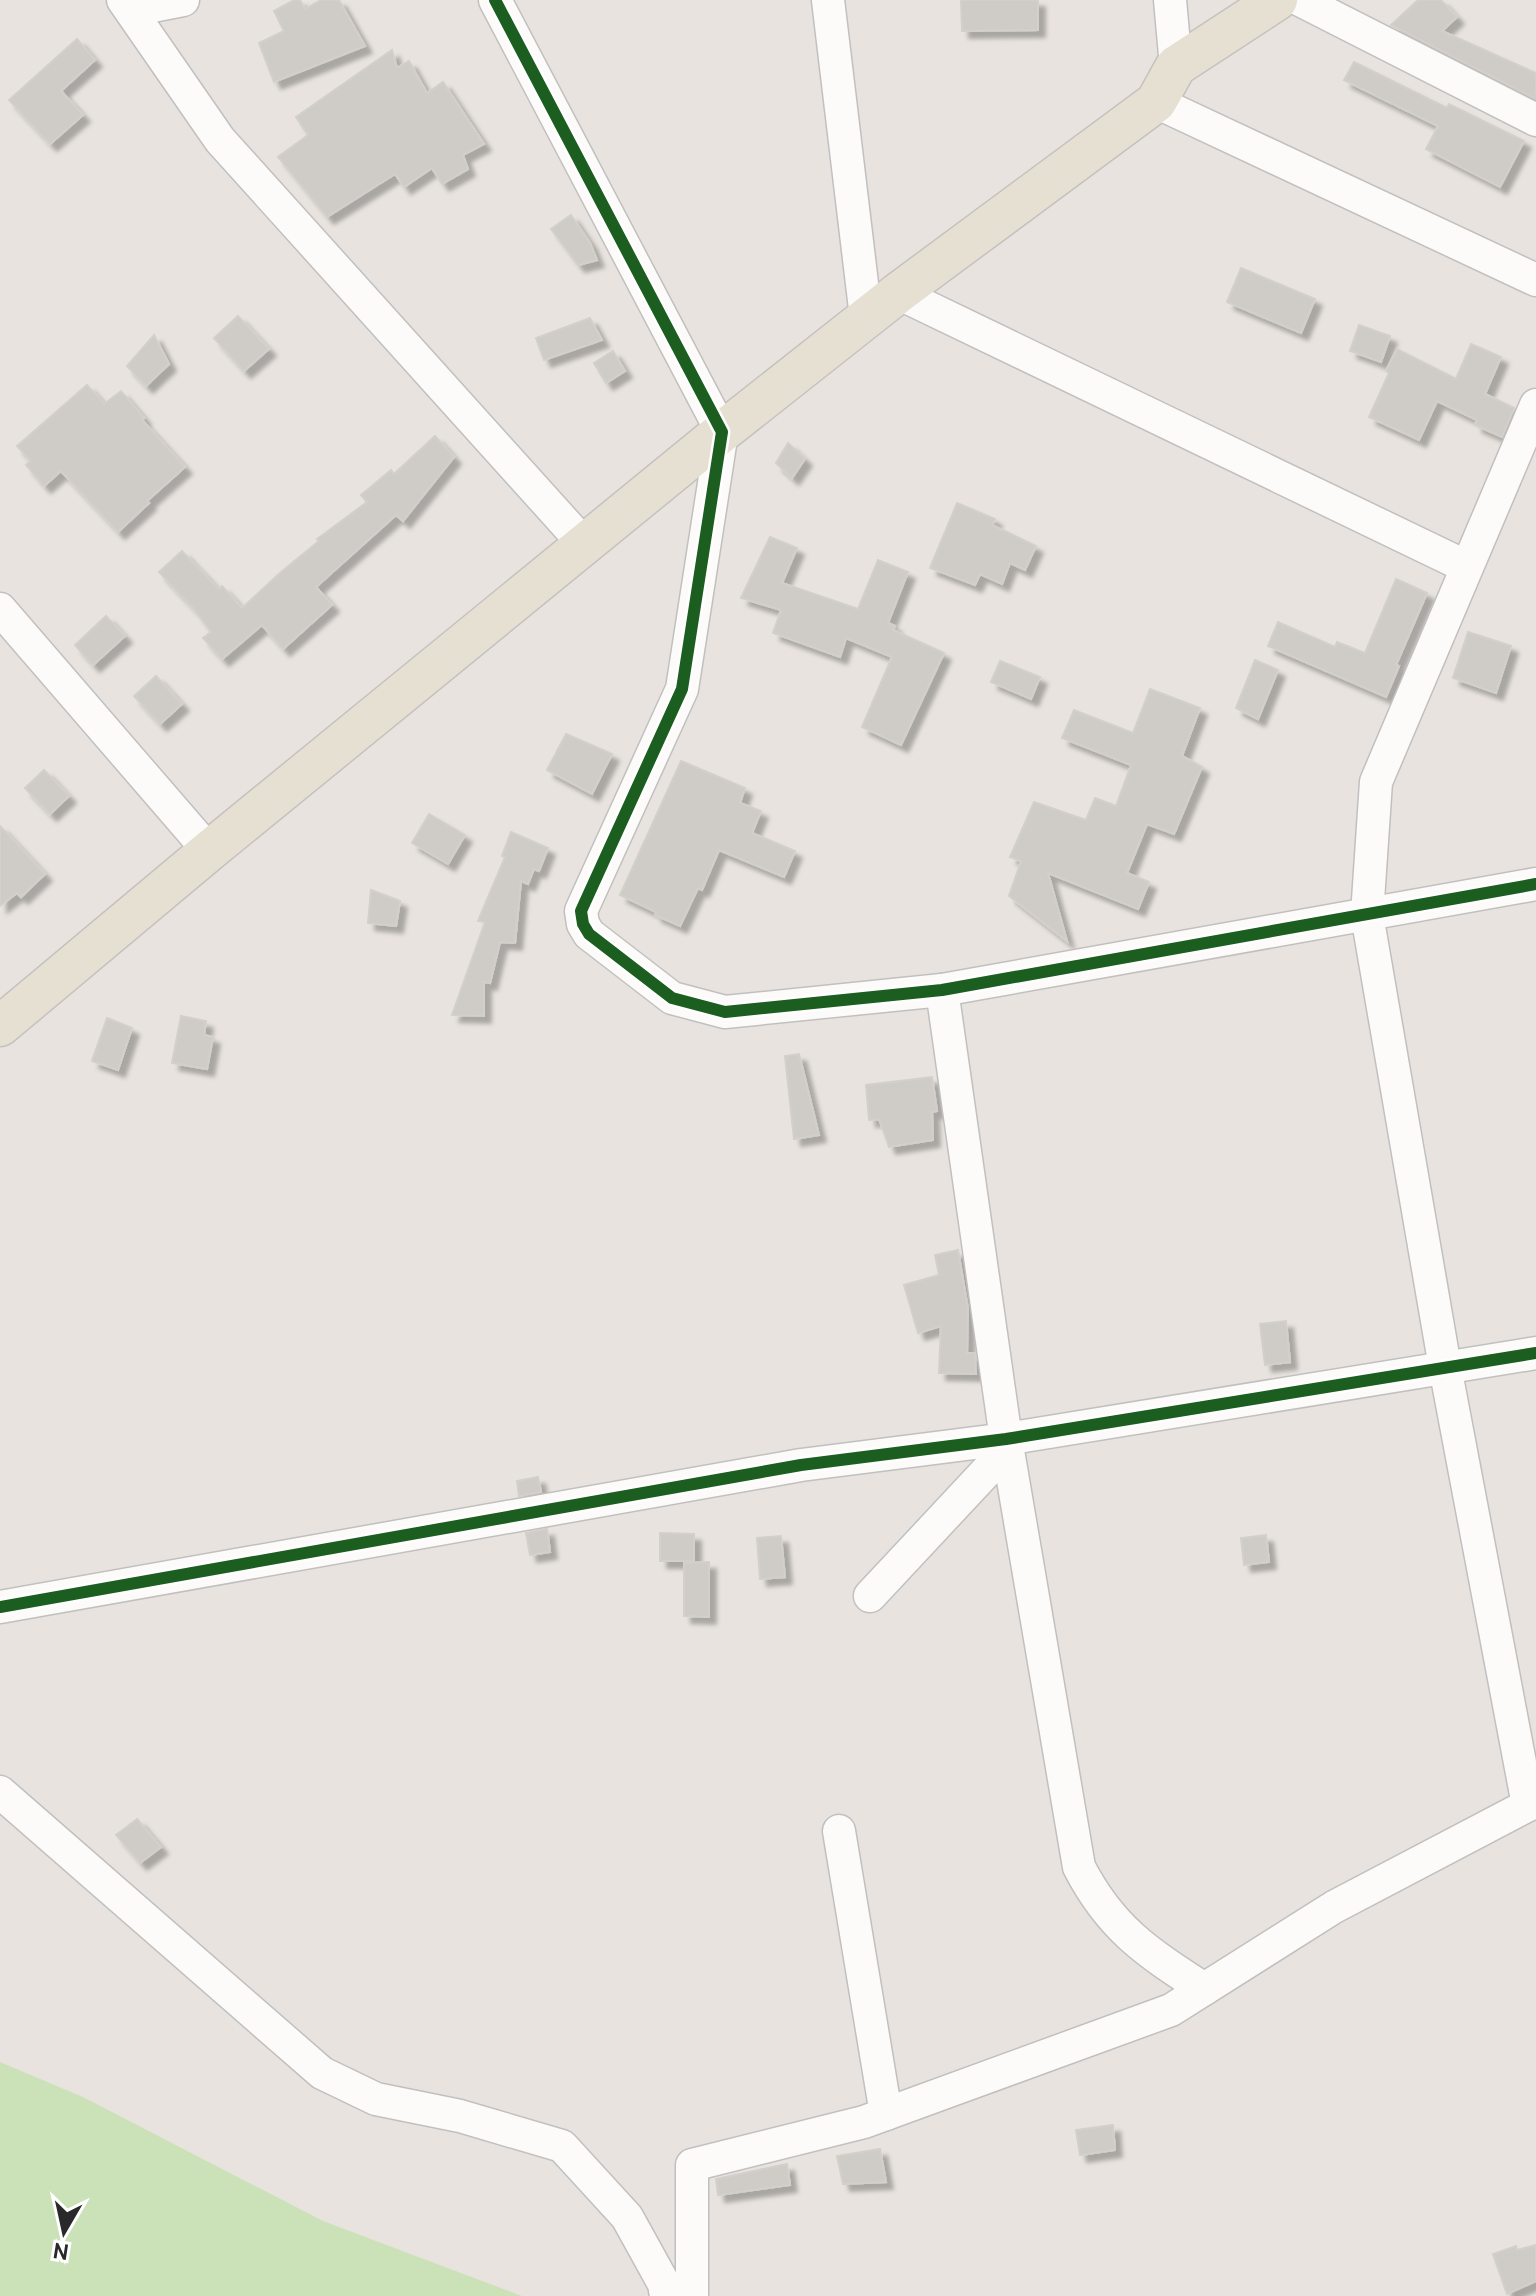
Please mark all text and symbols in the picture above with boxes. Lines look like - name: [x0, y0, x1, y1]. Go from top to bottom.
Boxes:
- north arrow: [24, 2192, 104, 2272]
- text: N: [51, 2237, 71, 2266]

